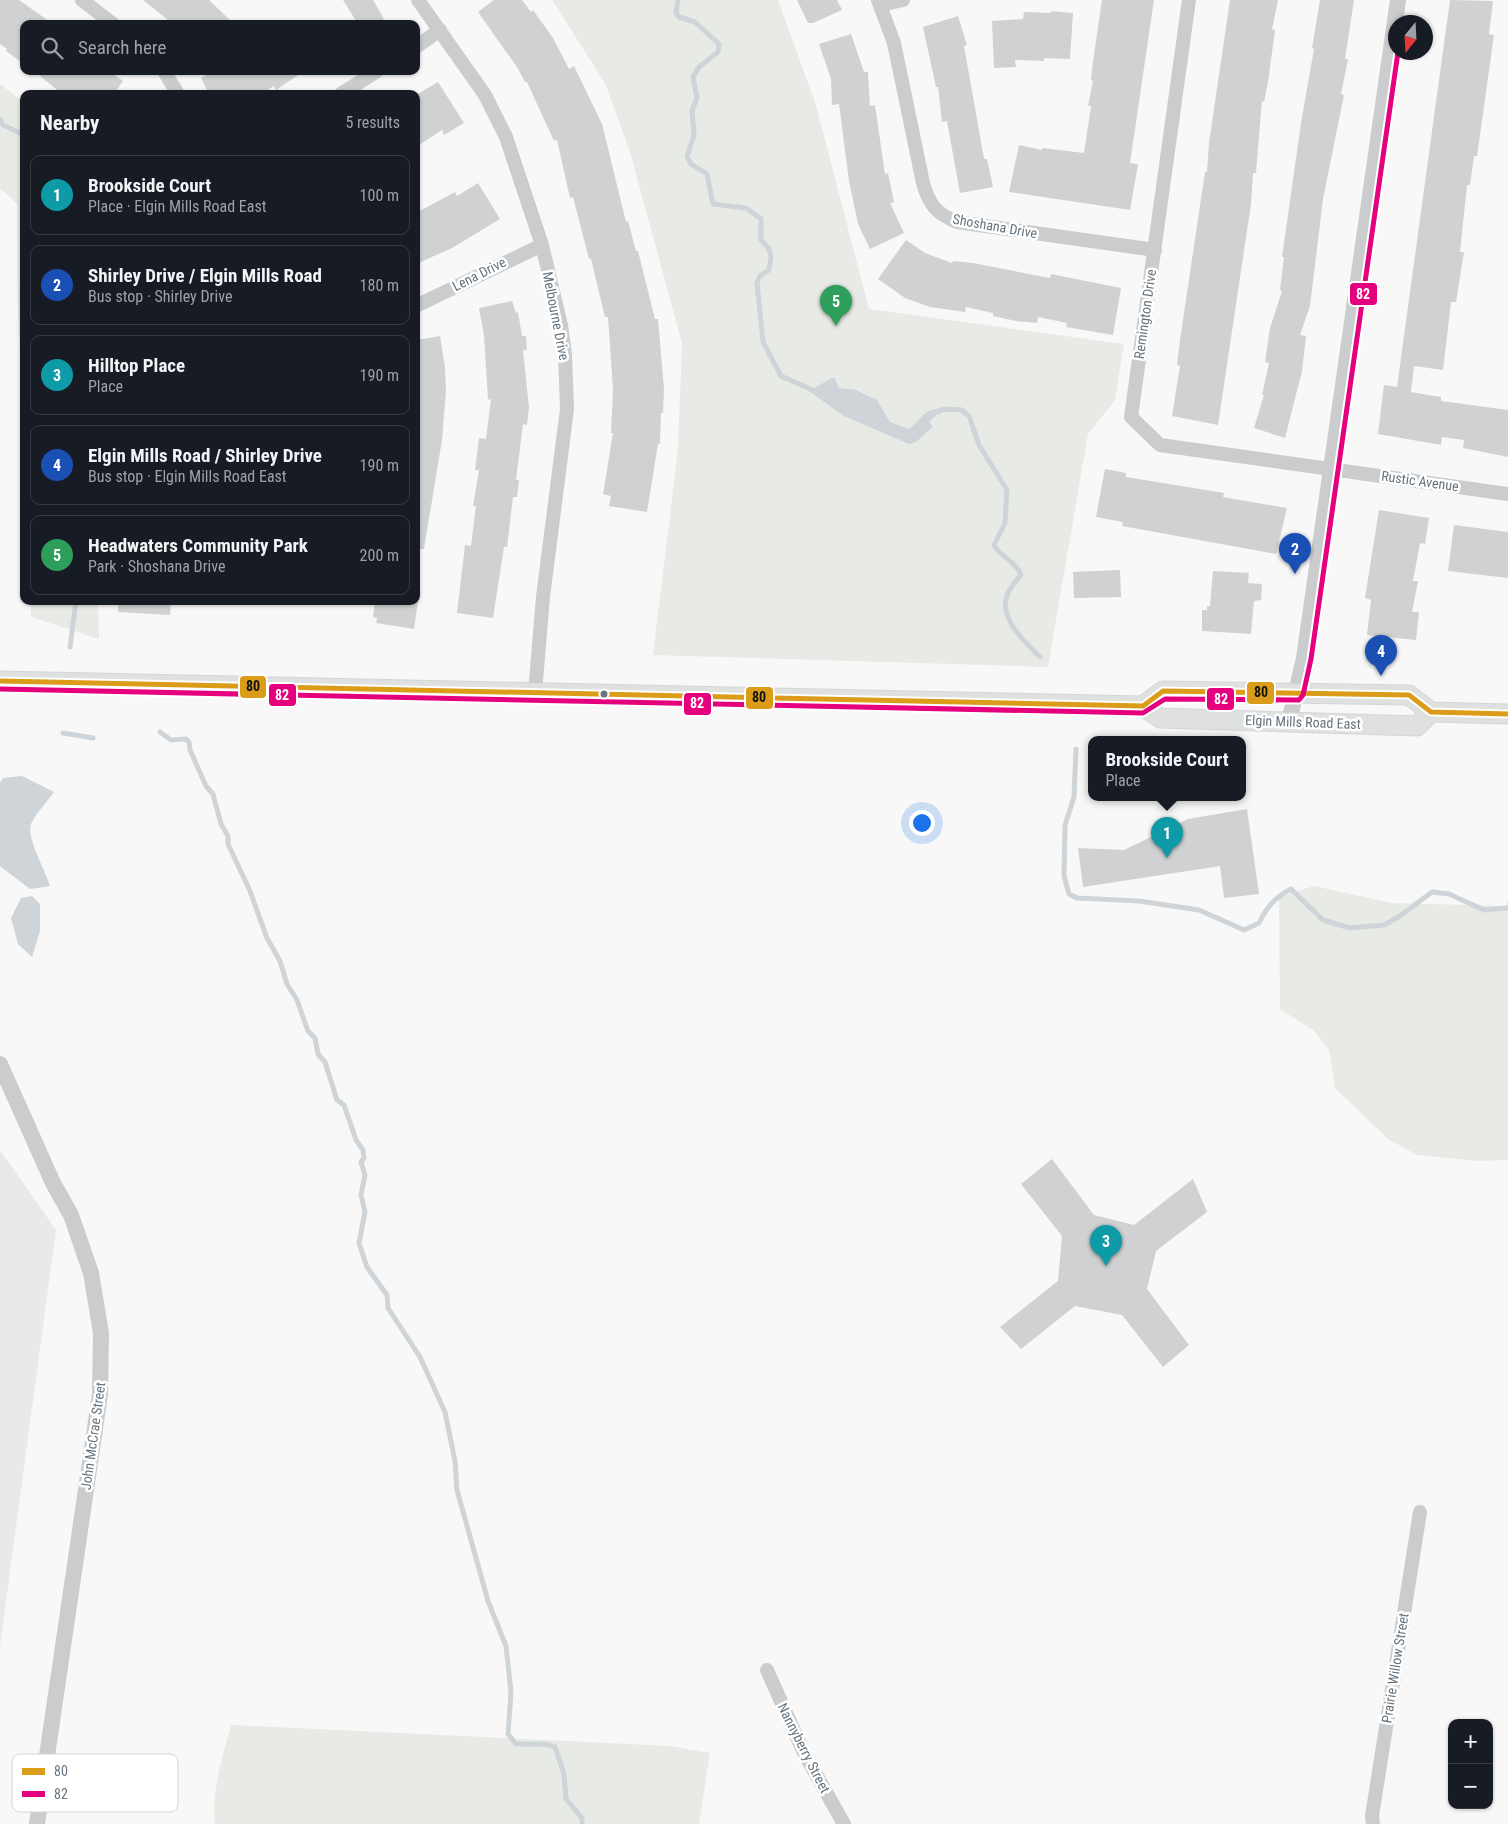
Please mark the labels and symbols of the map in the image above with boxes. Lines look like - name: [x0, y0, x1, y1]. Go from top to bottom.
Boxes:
- north arrow: [1388, 15, 1433, 60]
- street label: Shoshana Drive: [951, 211, 1039, 241]
- street label: Lena Drive: [450, 254, 509, 294]
- street label: Remington Drive: [1131, 268, 1159, 360]
- street label: Melbourne Drive: [540, 270, 573, 362]
- line badge: 82: [1349, 282, 1378, 306]
- pin: 5: [820, 285, 852, 326]
- text: 82: [1356, 286, 1370, 302]
- street label: Rustic Avenue: [1380, 468, 1460, 494]
- pin: 2: [1279, 533, 1311, 574]
- pin: 4: [1365, 635, 1397, 676]
- line badge: 80: [239, 675, 267, 699]
- text: 80: [246, 678, 260, 694]
- line badge: 80: [1246, 681, 1275, 705]
- line badge: 82: [268, 683, 297, 707]
- text: 80: [1254, 684, 1268, 700]
- line badge: 80: [745, 686, 774, 710]
- text: 82: [275, 687, 289, 703]
- line badge: 82: [1206, 687, 1235, 711]
- unlabelled marker: [599, 689, 609, 699]
- text: 80: [752, 689, 766, 705]
- text: 82: [1214, 691, 1228, 707]
- line badge: 82: [683, 692, 712, 716]
- text: 82: [690, 695, 704, 711]
- street label: Elgin Mills Road East: [1245, 712, 1361, 732]
- your location: [909, 810, 935, 836]
- pin: 1: [1151, 817, 1183, 858]
- pin: 3: [1090, 1225, 1122, 1266]
- street label: John McCrae Street: [78, 1381, 108, 1491]
- street label: Prairie Willow Street: [1378, 1612, 1412, 1724]
- street label: Nannyberry Street: [774, 1700, 834, 1796]
- legend: [12, 1754, 178, 1812]
- text: 80: [54, 1763, 68, 1779]
- text: 82: [54, 1786, 68, 1802]

